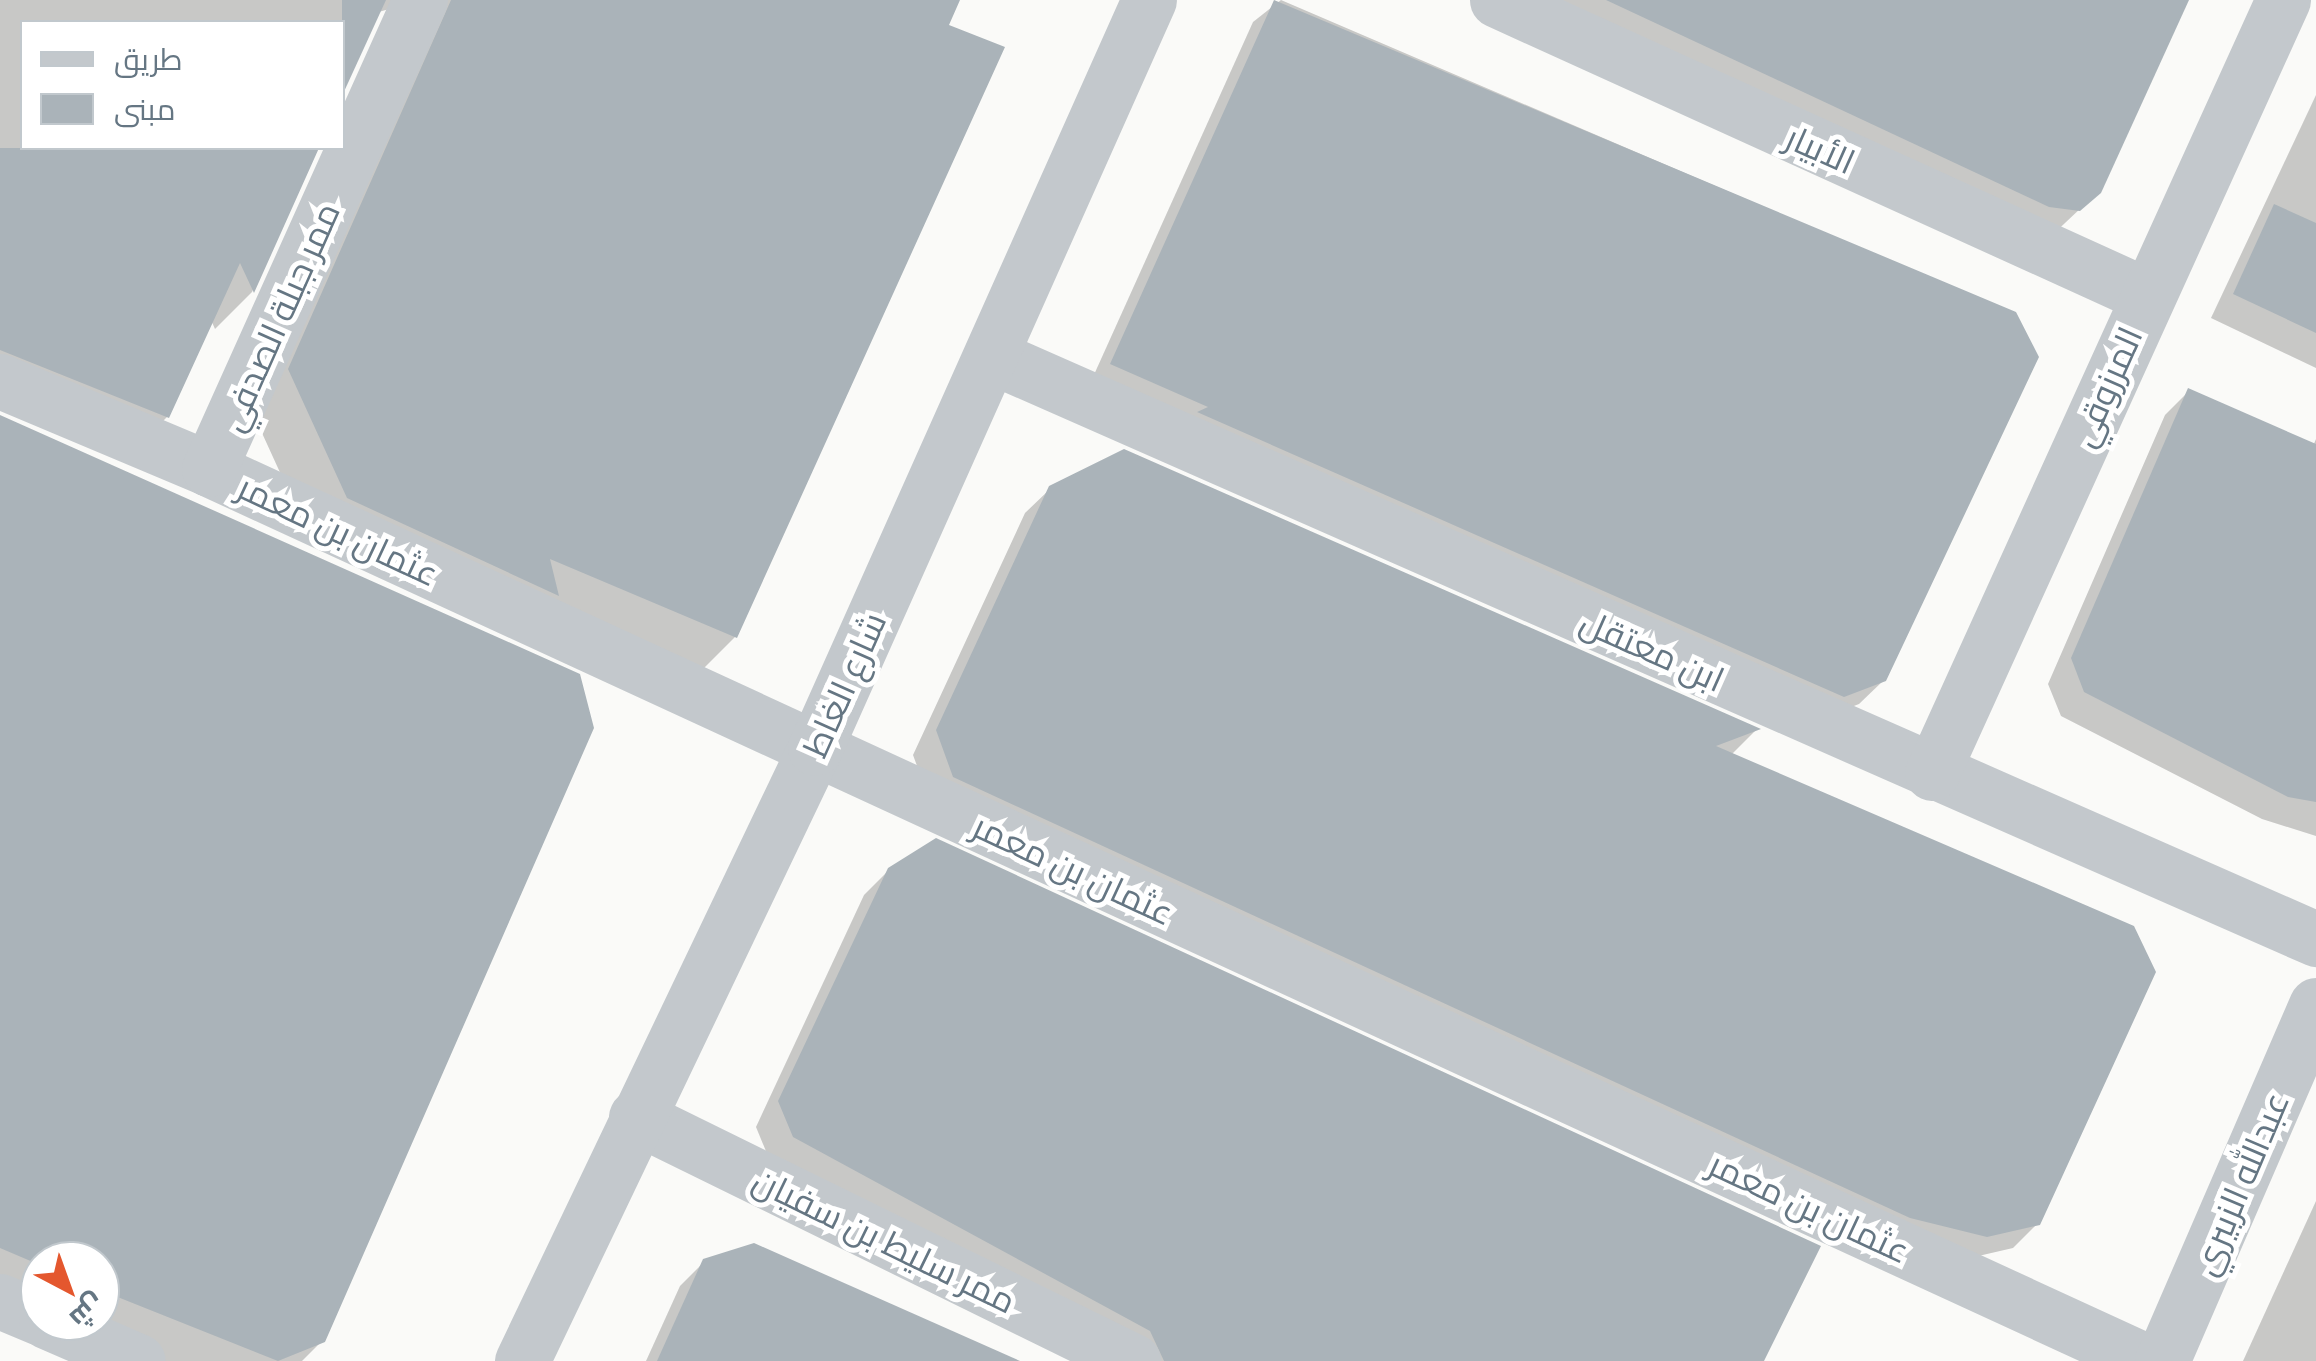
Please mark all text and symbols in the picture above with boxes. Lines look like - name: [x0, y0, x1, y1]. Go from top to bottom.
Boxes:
- legend: [20, 20, 345, 150]
- text: طريق: [114, 40, 183, 76]
- text: مبنى: [114, 90, 175, 126]
- street label: الأبيار: [1780, 114, 1862, 182]
- street label: ممر جبلة الصدفي: [209, 195, 347, 437]
- street label: المرزوقي: [2060, 320, 2150, 452]
- street label: عثمان بن معمر: [232, 464, 446, 594]
- street label: ابن معتقل: [1575, 599, 1731, 699]
- street label: شارع الغاط: [793, 605, 893, 763]
- street label: عثمان بن معمر: [967, 803, 1181, 933]
- street label: عبدالله الزبيري: [2182, 1085, 2296, 1281]
- street label: عثمان بن معمر: [1703, 1141, 1917, 1271]
- street label: ممر سليط بن سفيان: [747, 1157, 1023, 1321]
- north arrow: [20, 1241, 120, 1341]
- text: ش: [64, 1288, 113, 1337]

